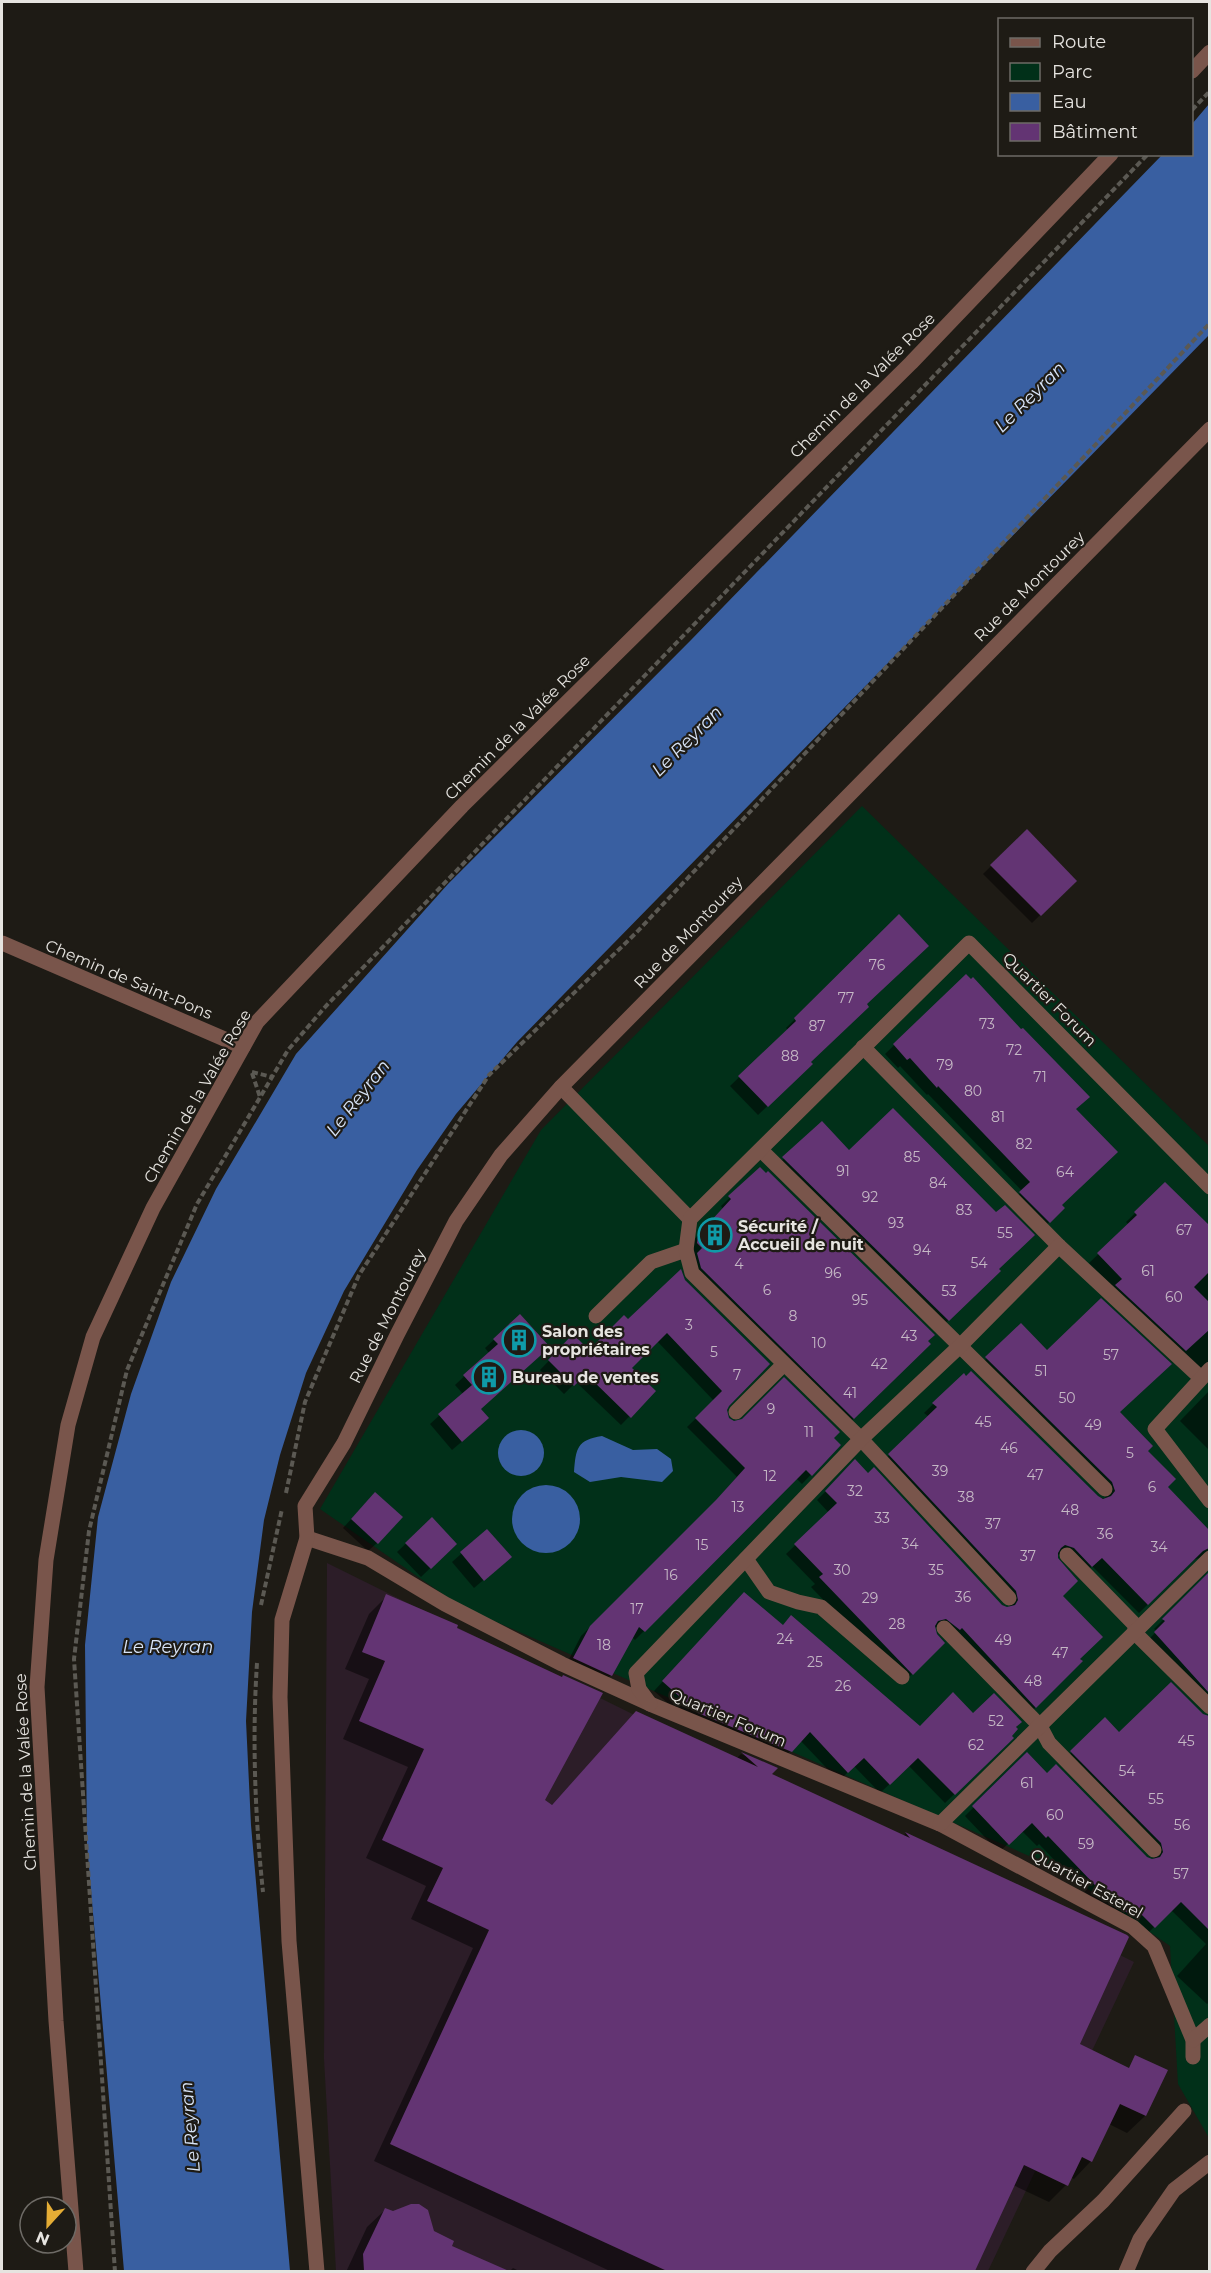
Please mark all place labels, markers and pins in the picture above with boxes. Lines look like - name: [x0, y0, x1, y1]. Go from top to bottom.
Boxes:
- building icon: Sécurité / Accueil de nuit: [697, 1217, 733, 1253]
- place label: Sécurité / Accueil de nuit: [737, 1217, 864, 1254]
- building icon: Salon des propriétaires: [501, 1322, 537, 1358]
- place label: Salon des propriétaires: [542, 1322, 650, 1359]
- building icon: Bureau de ventes: [471, 1359, 507, 1395]
- place label: Bureau de ventes: [512, 1368, 659, 1387]

